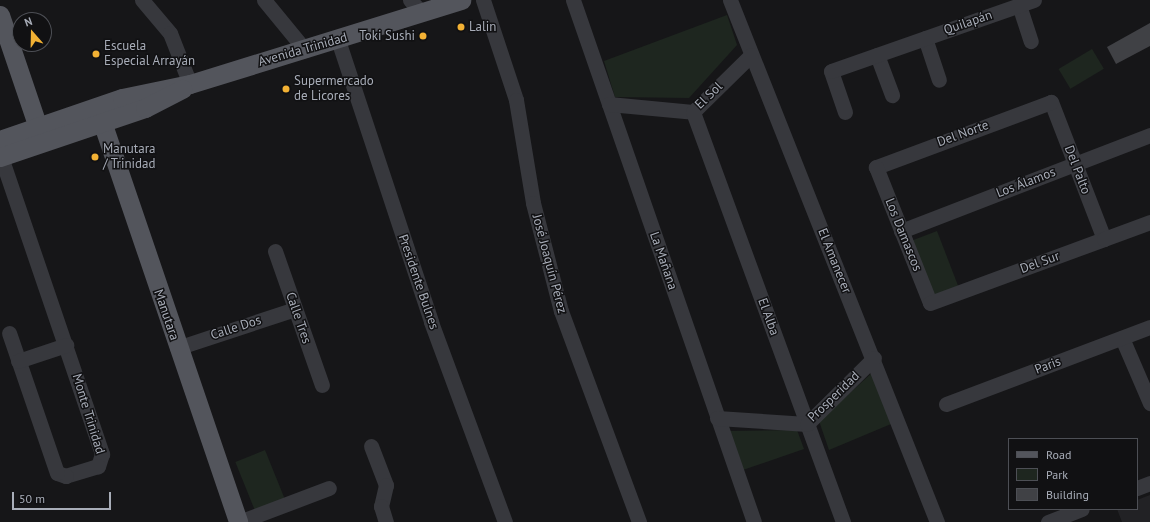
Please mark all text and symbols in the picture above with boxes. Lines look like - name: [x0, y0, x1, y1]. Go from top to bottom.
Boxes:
- street label: Quilapán: [942, 7, 994, 39]
- north arrow: [12, 12, 52, 52]
- text: N: [22, 14, 34, 29]
- place label: Lalin: [469, 19, 496, 35]
- marker: Lalin: [456, 22, 466, 32]
- place label: Toki Sushi: [359, 28, 415, 44]
- street label: Avenida Trinidad: [257, 30, 349, 70]
- marker: Toki Sushi: [418, 31, 428, 41]
- place label: Escuela Especial Arrayán: [104, 39, 196, 70]
- marker: Escuela Especial Arrayán: [91, 49, 101, 59]
- place label: Supermercado de Licores: [294, 74, 374, 105]
- street label: El Sol: [692, 79, 726, 113]
- marker: Supermercado de Licores: [281, 84, 291, 94]
- street label: Del Norte: [935, 117, 991, 151]
- place label: Manutara / Trinidad: [103, 142, 156, 173]
- street label: Del Palto: [1061, 144, 1093, 196]
- marker: Manutara / Trinidad: [90, 152, 100, 162]
- street label: Los Álamos: [994, 164, 1058, 202]
- street label: Los Damascos: [881, 196, 925, 274]
- street label: José Joaquín Pérez: [528, 213, 570, 315]
- street label: El Amanecer: [814, 226, 854, 296]
- street label: La Mañana: [646, 230, 680, 292]
- street label: Presidente Bulnes: [394, 232, 442, 332]
- street label: Del Sur: [1018, 249, 1062, 277]
- street label: Manutara: [150, 288, 182, 342]
- street label: Calle Tres: [282, 290, 314, 346]
- street label: El Alba: [754, 296, 782, 338]
- street label: Calle Dos: [209, 313, 263, 343]
- street label: Paris: [1033, 354, 1063, 378]
- street label: Prosperidad: [805, 369, 863, 425]
- street label: Monte Trinidad: [68, 372, 108, 456]
- legend: [1008, 438, 1138, 510]
- text: Road: [1046, 447, 1071, 462]
- text: Park: [1046, 467, 1068, 482]
- scale bar: [14, 484, 113, 510]
- text: Building: [1046, 487, 1089, 502]
- text: 50 m: [19, 491, 45, 506]

